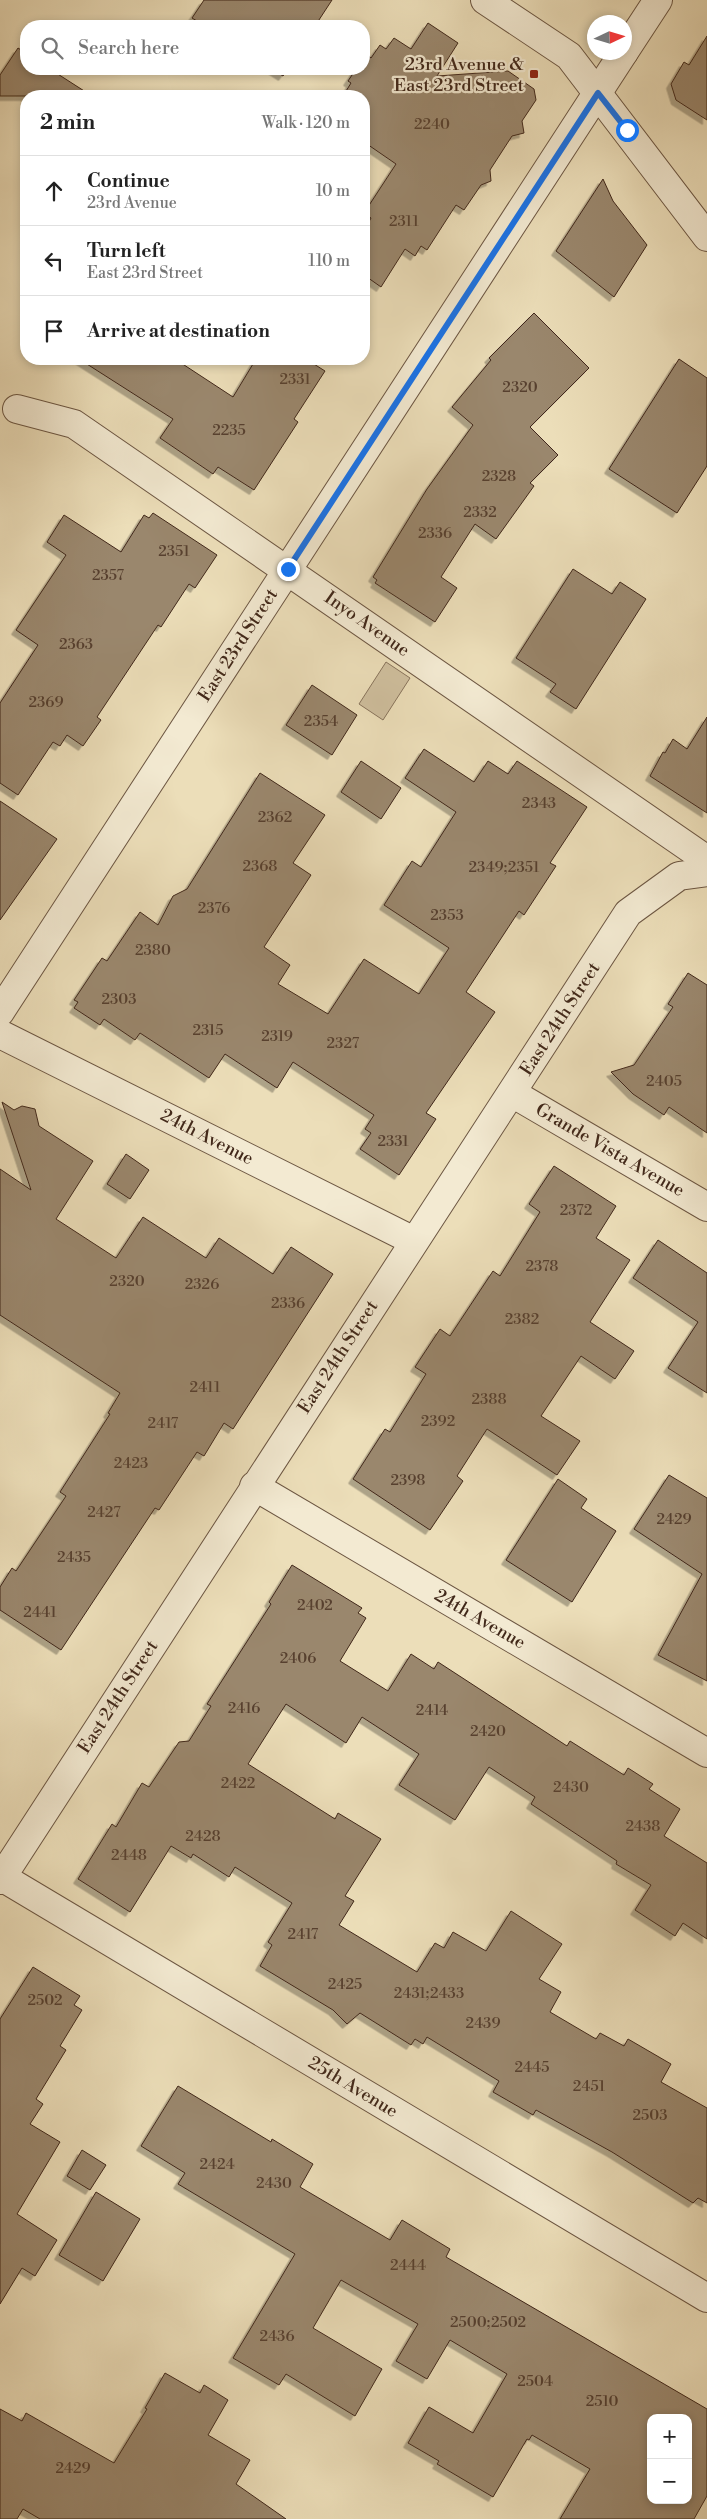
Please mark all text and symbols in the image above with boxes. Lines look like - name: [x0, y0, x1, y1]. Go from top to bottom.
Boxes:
- north arrow: [587, 15, 632, 60]
- search box: [20, 20, 370, 75]
- icon: search: [38, 34, 66, 62]
- text: Search here: [78, 36, 179, 60]
- place label: 23rd Avenue & East 23rd Street: [394, 53, 525, 97]
- marker: 23rd Avenue & East 23rd Street: [528, 68, 540, 80]
- text: 2 min: [40, 110, 95, 136]
- text: Walk · 120 m: [262, 113, 350, 133]
- house number: 2240: [414, 115, 450, 134]
- route start: [616, 119, 639, 142]
- text: Continue: [87, 169, 170, 193]
- icon: ahead: [40, 177, 68, 205]
- text: 10 m: [316, 181, 350, 201]
- text: 23rd Avenue: [87, 193, 177, 213]
- house number: 2311: [389, 212, 419, 231]
- text: Turn left: [87, 239, 166, 263]
- icon: left: [40, 247, 68, 275]
- text: 110 m: [308, 251, 350, 271]
- text: East 23rd Street: [87, 263, 203, 283]
- icon: arrive: [40, 317, 68, 345]
- text: Arrive at destination: [87, 319, 270, 343]
- house number: 2331: [279, 370, 311, 389]
- house number: 2320: [502, 378, 538, 397]
- house number: 2235: [212, 421, 246, 440]
- house number: 2328: [482, 467, 516, 486]
- house number: 2332: [463, 503, 497, 522]
- house number: 2336: [418, 524, 452, 543]
- house number: 2351: [158, 542, 190, 561]
- route end: [277, 558, 300, 581]
- house number: 2357: [92, 566, 124, 585]
- street label: East 23rd Street: [193, 584, 283, 706]
- street label: Inyo Avenue: [320, 586, 414, 662]
- house number: 2363: [59, 635, 93, 654]
- house number: 2369: [28, 693, 64, 712]
- house number: 2354: [304, 712, 338, 731]
- house number: 2343: [522, 794, 556, 813]
- house number: 2362: [258, 808, 292, 827]
- house number: 2368: [242, 857, 278, 876]
- house number: 2349;2351: [469, 858, 540, 877]
- house number: 2376: [198, 899, 230, 918]
- house number: 2353: [430, 906, 464, 925]
- house number: 2380: [135, 941, 171, 960]
- street label: East 24th Street: [515, 957, 606, 1080]
- house number: 2303: [101, 990, 137, 1009]
- house number: 2315: [192, 1021, 224, 1040]
- house number: 2319: [261, 1027, 293, 1046]
- house number: 2327: [327, 1034, 360, 1053]
- house number: 2405: [646, 1072, 682, 1091]
- street label: Grande Vista Avenue: [531, 1098, 689, 1202]
- street label: 24th Avenue: [157, 1104, 257, 1170]
- house number: 2331: [377, 1132, 409, 1151]
- house number: 2372: [560, 1201, 592, 1220]
- house number: 2378: [526, 1257, 559, 1276]
- house number: 2320: [109, 1272, 145, 1291]
- house number: 2326: [185, 1275, 219, 1294]
- house number: 2336: [271, 1294, 305, 1313]
- street label: East 24th Street: [293, 1295, 384, 1418]
- house number: 2382: [505, 1310, 539, 1329]
- house number: 2411: [189, 1378, 221, 1397]
- house number: 2388: [471, 1390, 507, 1409]
- house number: 2392: [421, 1412, 455, 1431]
- house number: 2417: [148, 1414, 179, 1433]
- house number: 2423: [114, 1454, 148, 1473]
- house number: 2398: [390, 1471, 426, 1490]
- house number: 2427: [87, 1503, 121, 1522]
- house number: 2429: [656, 1510, 692, 1529]
- house number: 2435: [57, 1548, 91, 1567]
- street label: 24th Avenue: [430, 1584, 530, 1654]
- house number: 2402: [297, 1596, 333, 1615]
- house number: 2441: [23, 1603, 57, 1622]
- street label: East 24th Street: [73, 1635, 164, 1758]
- house number: 2406: [280, 1649, 316, 1668]
- house number: 2416: [228, 1699, 260, 1718]
- house number: 2414: [416, 1701, 448, 1720]
- house number: 2420: [470, 1722, 506, 1741]
- house number: 2422: [221, 1774, 255, 1793]
- house number: 2430: [553, 1778, 589, 1797]
- house number: 2438: [625, 1817, 661, 1836]
- house number: 2428: [185, 1827, 221, 1846]
- house number: 2448: [111, 1846, 147, 1865]
- house number: 2417: [288, 1925, 319, 1944]
- house number: 2425: [328, 1975, 362, 1994]
- house number: 2431;2433: [394, 1984, 464, 2003]
- house number: 2502: [27, 1991, 63, 2010]
- house number: 2439: [466, 2014, 500, 2033]
- street label: 25th Avenue: [304, 2051, 402, 2123]
- house number: 2445: [514, 2058, 550, 2077]
- house number: 2451: [573, 2077, 606, 2096]
- house number: 2503: [632, 2106, 668, 2125]
- house number: 2424: [199, 2155, 235, 2174]
- house number: 2430: [256, 2174, 292, 2193]
- house number: 2444: [390, 2256, 426, 2275]
- house number: 2500;2502: [450, 2313, 526, 2332]
- house number: 2436: [260, 2327, 294, 2346]
- house number: 2504: [517, 2372, 553, 2391]
- house number: 2510: [586, 2392, 618, 2411]
- map controls: [647, 2414, 692, 2504]
- button: +: [647, 2414, 692, 2459]
- house number: 2429: [55, 2459, 91, 2478]
- button: −: [647, 2459, 692, 2504]

